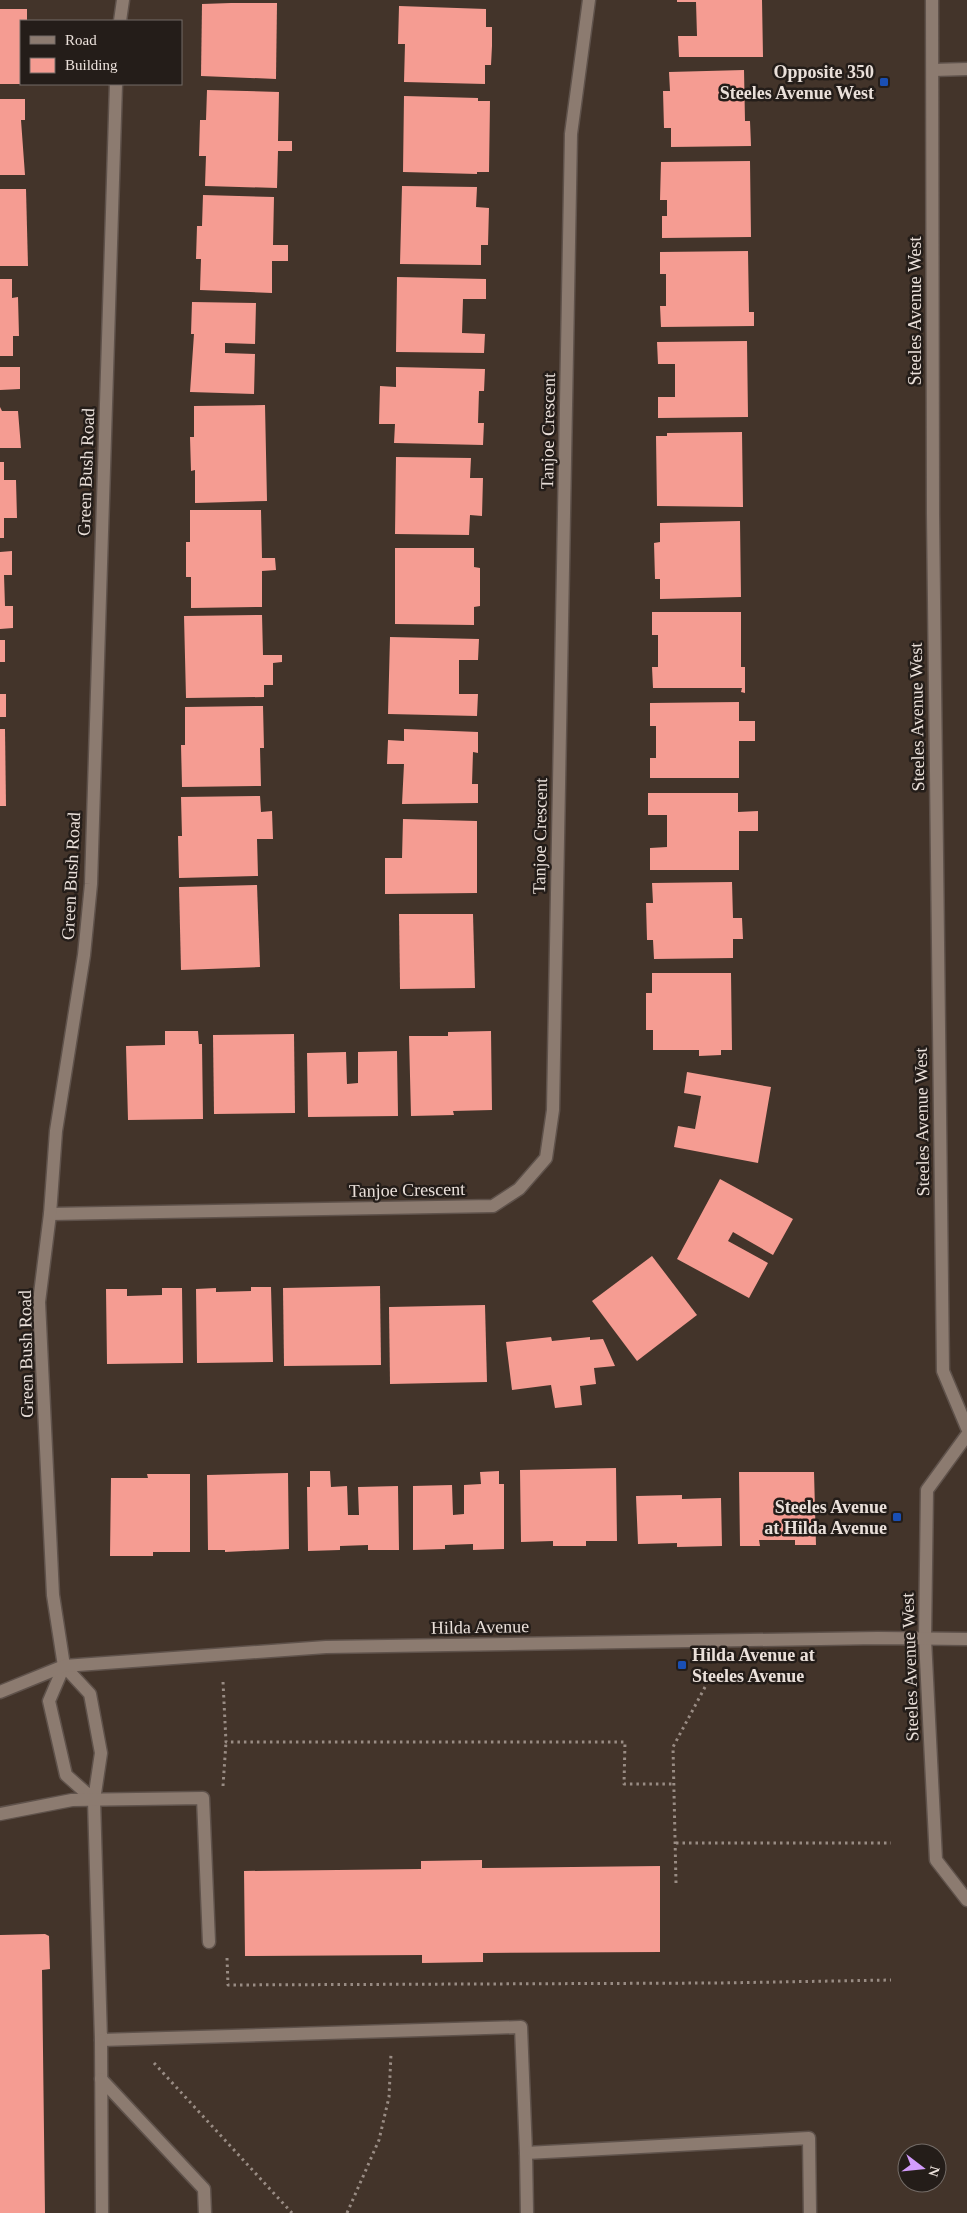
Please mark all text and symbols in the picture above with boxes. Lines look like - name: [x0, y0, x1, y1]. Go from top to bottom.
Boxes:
- legend: [20, 20, 182, 85]
- text: Road: [65, 32, 97, 48]
- text: Building: [65, 57, 118, 73]
- place label: Opposite 350 Steeles Avenue West: [720, 62, 874, 103]
- marker: Opposite 350 Steeles Avenue West: [878, 76, 890, 88]
- street label: Steeles Avenue West: [905, 237, 925, 385]
- street label: Tanjoe Crescent: [537, 373, 559, 489]
- street label: Green Bush Road: [74, 408, 98, 536]
- street label: Steeles Avenue West: [906, 642, 928, 792]
- street label: Tanjoe Crescent: [529, 778, 551, 894]
- street label: Green Bush Road: [58, 812, 84, 940]
- street label: Steeles Avenue West: [911, 1047, 933, 1197]
- street label: Tanjoe Crescent: [349, 1179, 465, 1201]
- street label: Green Bush Road: [15, 1290, 37, 1418]
- place label: Steeles Avenue at Hilda Avenue: [764, 1497, 887, 1538]
- marker: Steeles Avenue at Hilda Avenue: [891, 1511, 903, 1523]
- street label: Steeles Avenue West: [897, 1592, 923, 1742]
- street label: Hilda Avenue: [431, 1616, 529, 1638]
- place label: Hilda Avenue at Steeles Avenue: [692, 1645, 815, 1686]
- marker: Hilda Avenue at Steeles Avenue: [676, 1659, 688, 1671]
- north arrow: [897, 2143, 947, 2193]
- text: N: [925, 2165, 943, 2178]

